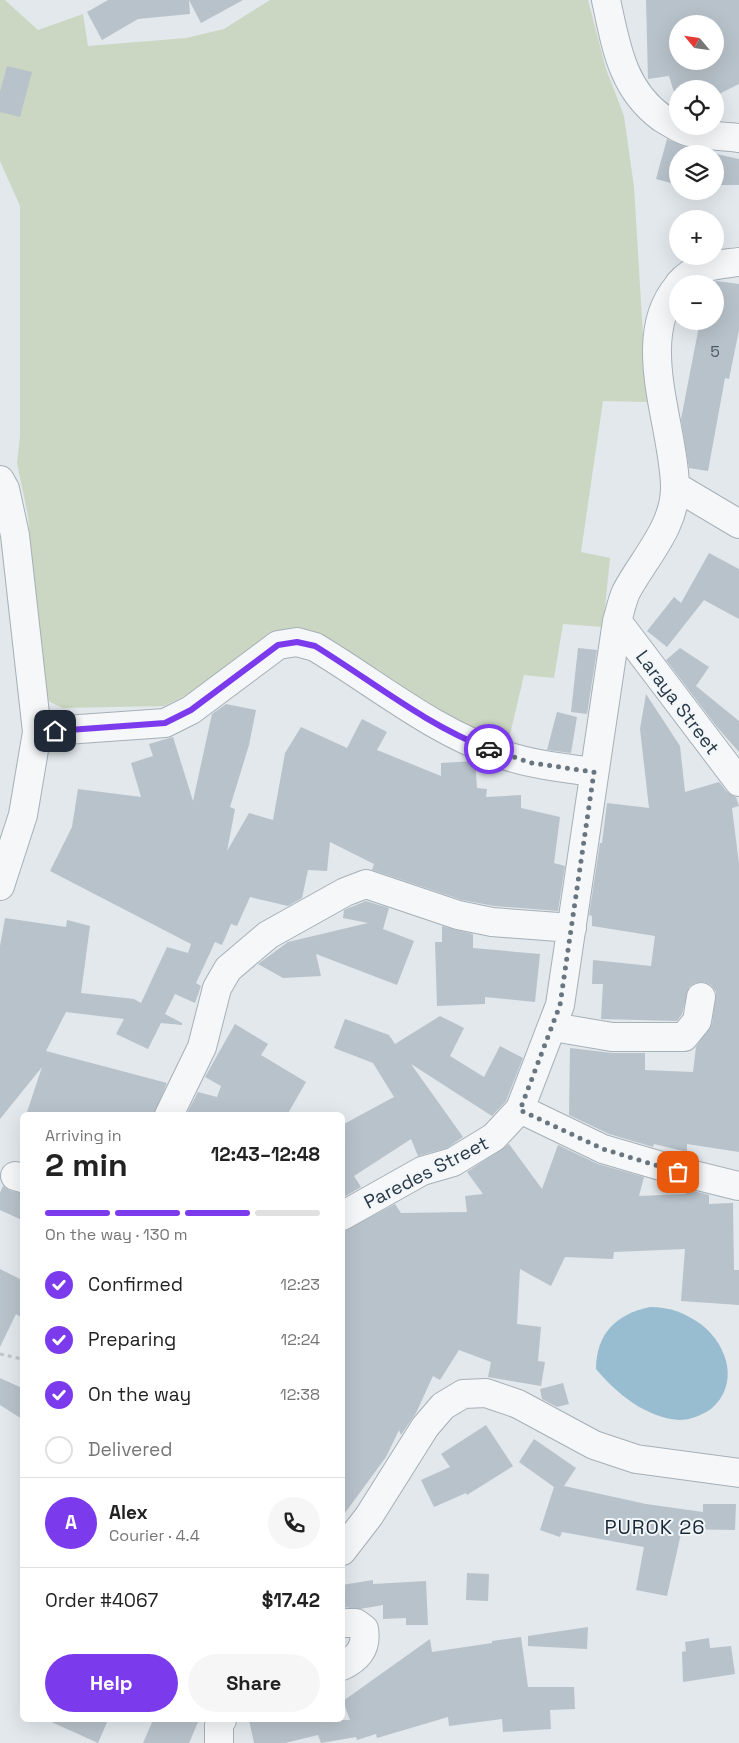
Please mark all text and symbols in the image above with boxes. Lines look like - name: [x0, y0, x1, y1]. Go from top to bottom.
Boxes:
- north arrow: [669, 15, 724, 70]
- map controls: [669, 15, 724, 330]
- button: locate: [669, 80, 724, 135]
- button: layers: [669, 145, 724, 200]
- button: +: [669, 210, 724, 265]
- button: −: [669, 275, 724, 330]
- house number: 5: [710, 341, 720, 362]
- street label: Laraya Street: [630, 645, 725, 759]
- pin: [34, 710, 76, 752]
- icon: home: [41, 717, 69, 745]
- courier: [464, 724, 514, 774]
- icon: car: [475, 735, 503, 763]
- text: Arriving in: [45, 1125, 122, 1146]
- street label: Paredes Street: [360, 1130, 493, 1215]
- text: 12:43–12:48: [211, 1142, 320, 1167]
- text: 2 min: [45, 1145, 128, 1185]
- pin: [657, 1151, 699, 1193]
- icon: bag: [664, 1158, 692, 1186]
- text: On the way · 130 m: [45, 1224, 188, 1245]
- icon: check: [45, 1271, 73, 1299]
- text: Confirmed: [88, 1272, 183, 1297]
- text: 12:23: [280, 1274, 320, 1295]
- icon: check: [45, 1326, 73, 1354]
- text: Preparing: [88, 1327, 176, 1352]
- text: 12:24: [280, 1329, 320, 1350]
- icon: check: [45, 1381, 73, 1409]
- text: On the way: [88, 1382, 191, 1407]
- text: 12:38: [280, 1384, 320, 1405]
- text: Delivered: [88, 1437, 173, 1462]
- button: phone: [268, 1497, 320, 1549]
- text: Alex: [109, 1500, 148, 1525]
- text: A: [65, 1510, 77, 1535]
- district label: PUROK 26: [605, 1514, 705, 1540]
- text: Courier · 4.4: [109, 1525, 200, 1546]
- text: Order #4067: [45, 1588, 158, 1613]
- text: $17.42: [262, 1588, 320, 1613]
- button: Help: [45, 1654, 178, 1712]
- button: Share: [188, 1654, 320, 1712]

